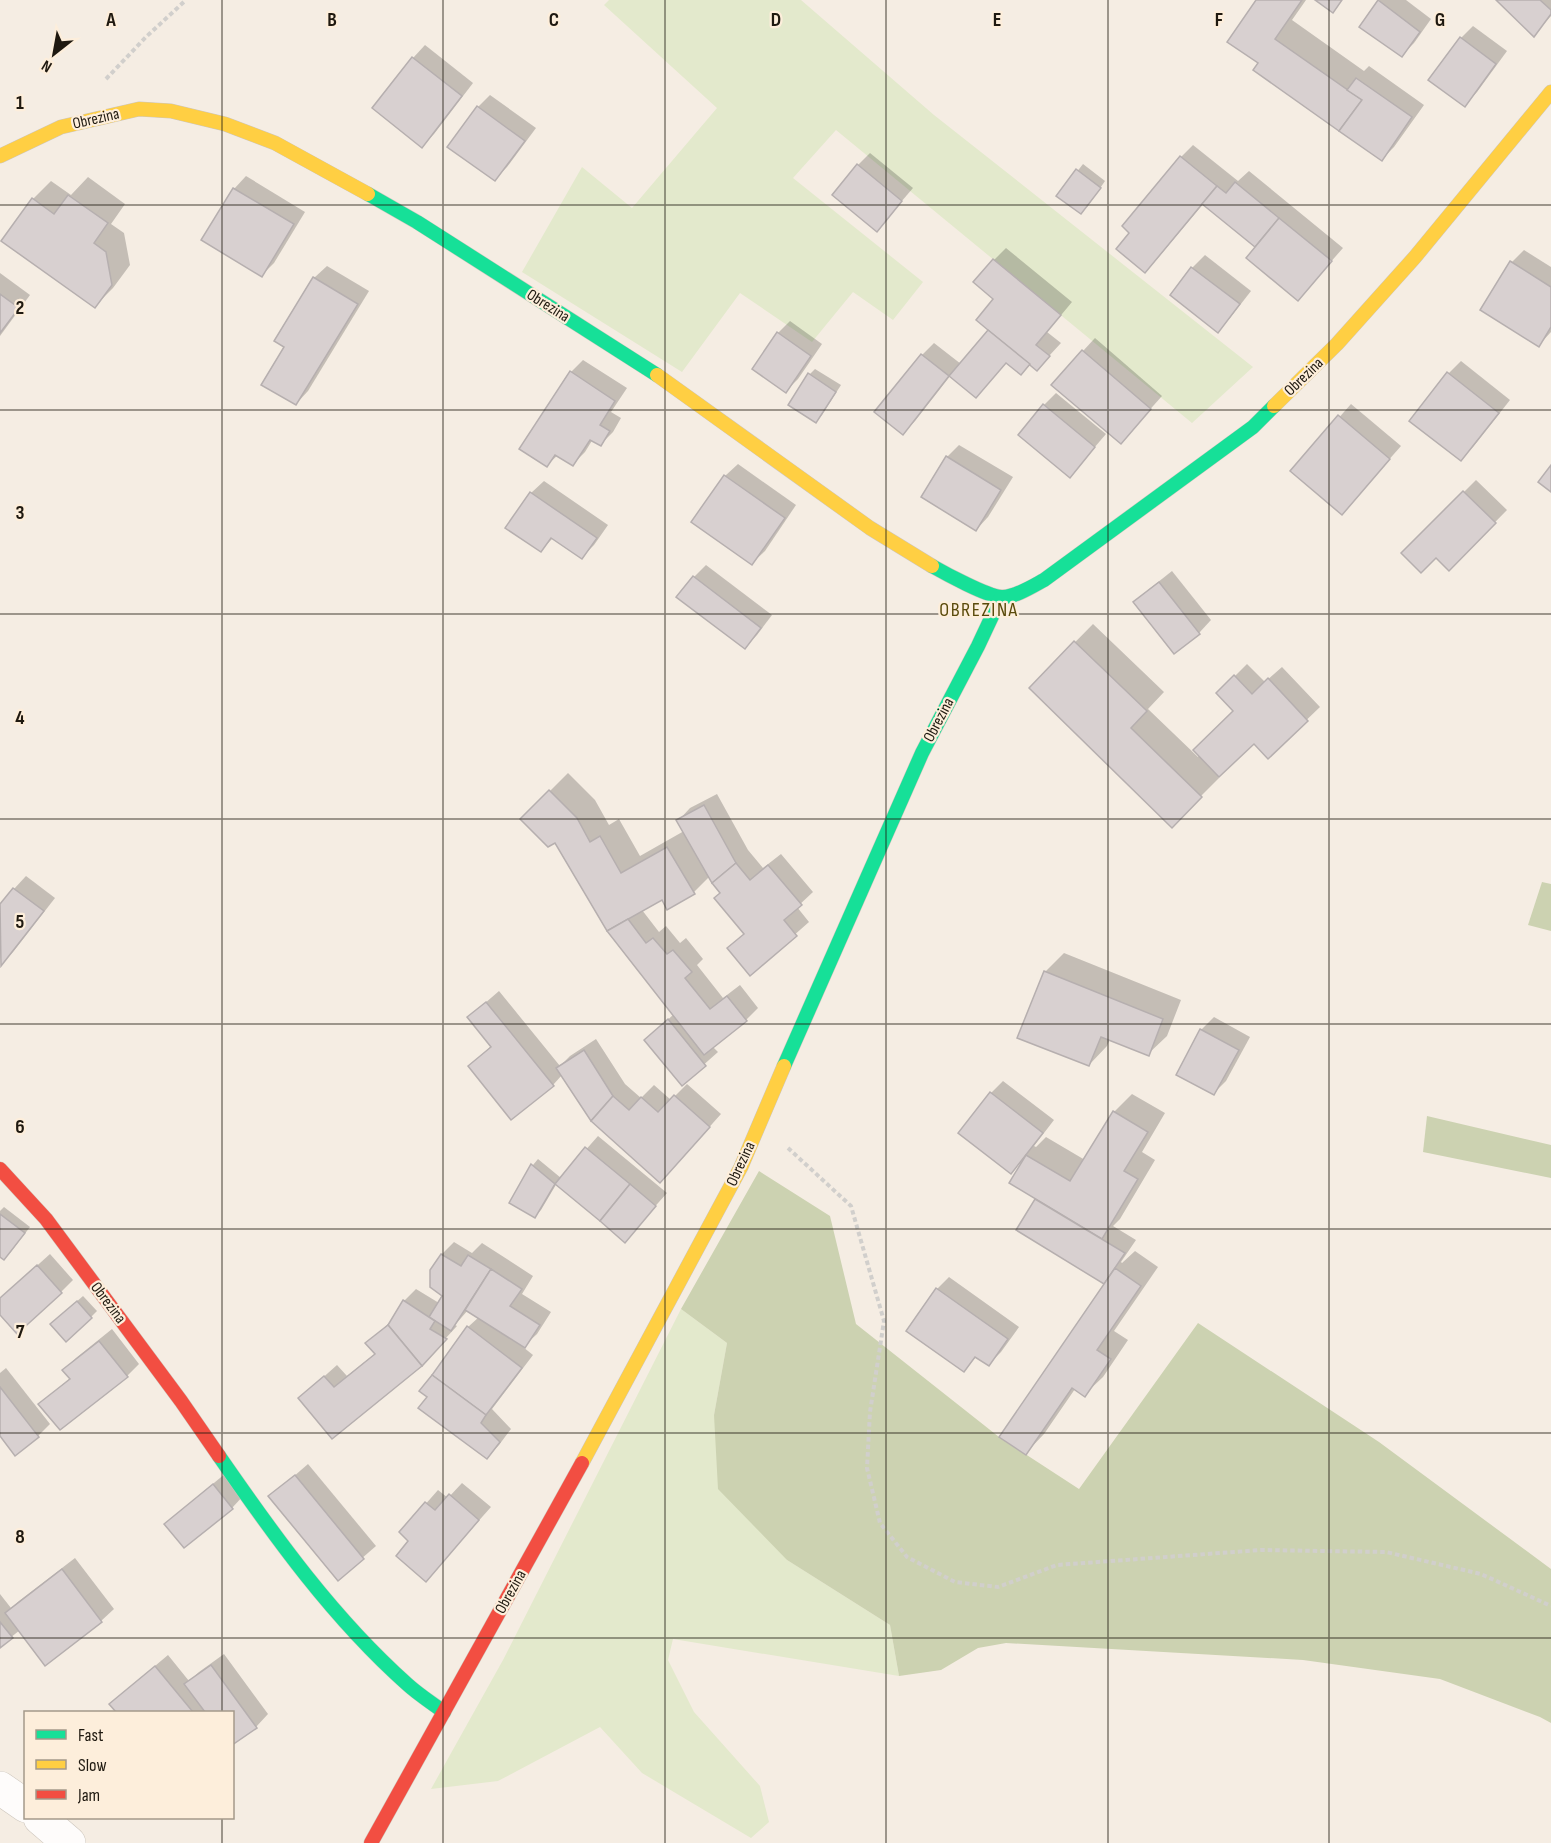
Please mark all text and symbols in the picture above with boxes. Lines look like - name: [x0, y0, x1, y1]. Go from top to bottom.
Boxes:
- text: A: [105, 8, 116, 32]
- text: B: [327, 8, 337, 32]
- text: C: [549, 8, 559, 32]
- text: D: [771, 8, 781, 32]
- text: E: [993, 8, 1001, 32]
- text: F: [1215, 8, 1223, 32]
- text: G: [1435, 8, 1445, 32]
- north arrow: [24, 24, 84, 84]
- text: N: [38, 55, 56, 76]
- text: 1: [16, 91, 24, 115]
- street label: Obrezina: [71, 104, 121, 134]
- street label: Obrezina: [523, 285, 573, 327]
- text: 2: [16, 296, 24, 320]
- street label: Obrezina: [1280, 354, 1328, 400]
- text: 3: [16, 501, 25, 525]
- district label: OBREZINA: [939, 598, 1019, 622]
- street label: Obrezina: [920, 695, 958, 745]
- text: 4: [15, 706, 25, 730]
- text: 5: [16, 910, 25, 934]
- text: 6: [15, 1115, 25, 1139]
- street label: Obrezina: [722, 1139, 760, 1189]
- street label: Obrezina: [86, 1279, 130, 1327]
- text: 7: [16, 1320, 25, 1344]
- text: 8: [15, 1525, 25, 1549]
- street label: Obrezina: [491, 1567, 531, 1617]
- legend: [24, 1711, 234, 1819]
- text: Fast: [78, 1725, 104, 1746]
- text: Slow: [78, 1755, 107, 1776]
- text: Jam: [77, 1785, 100, 1806]

